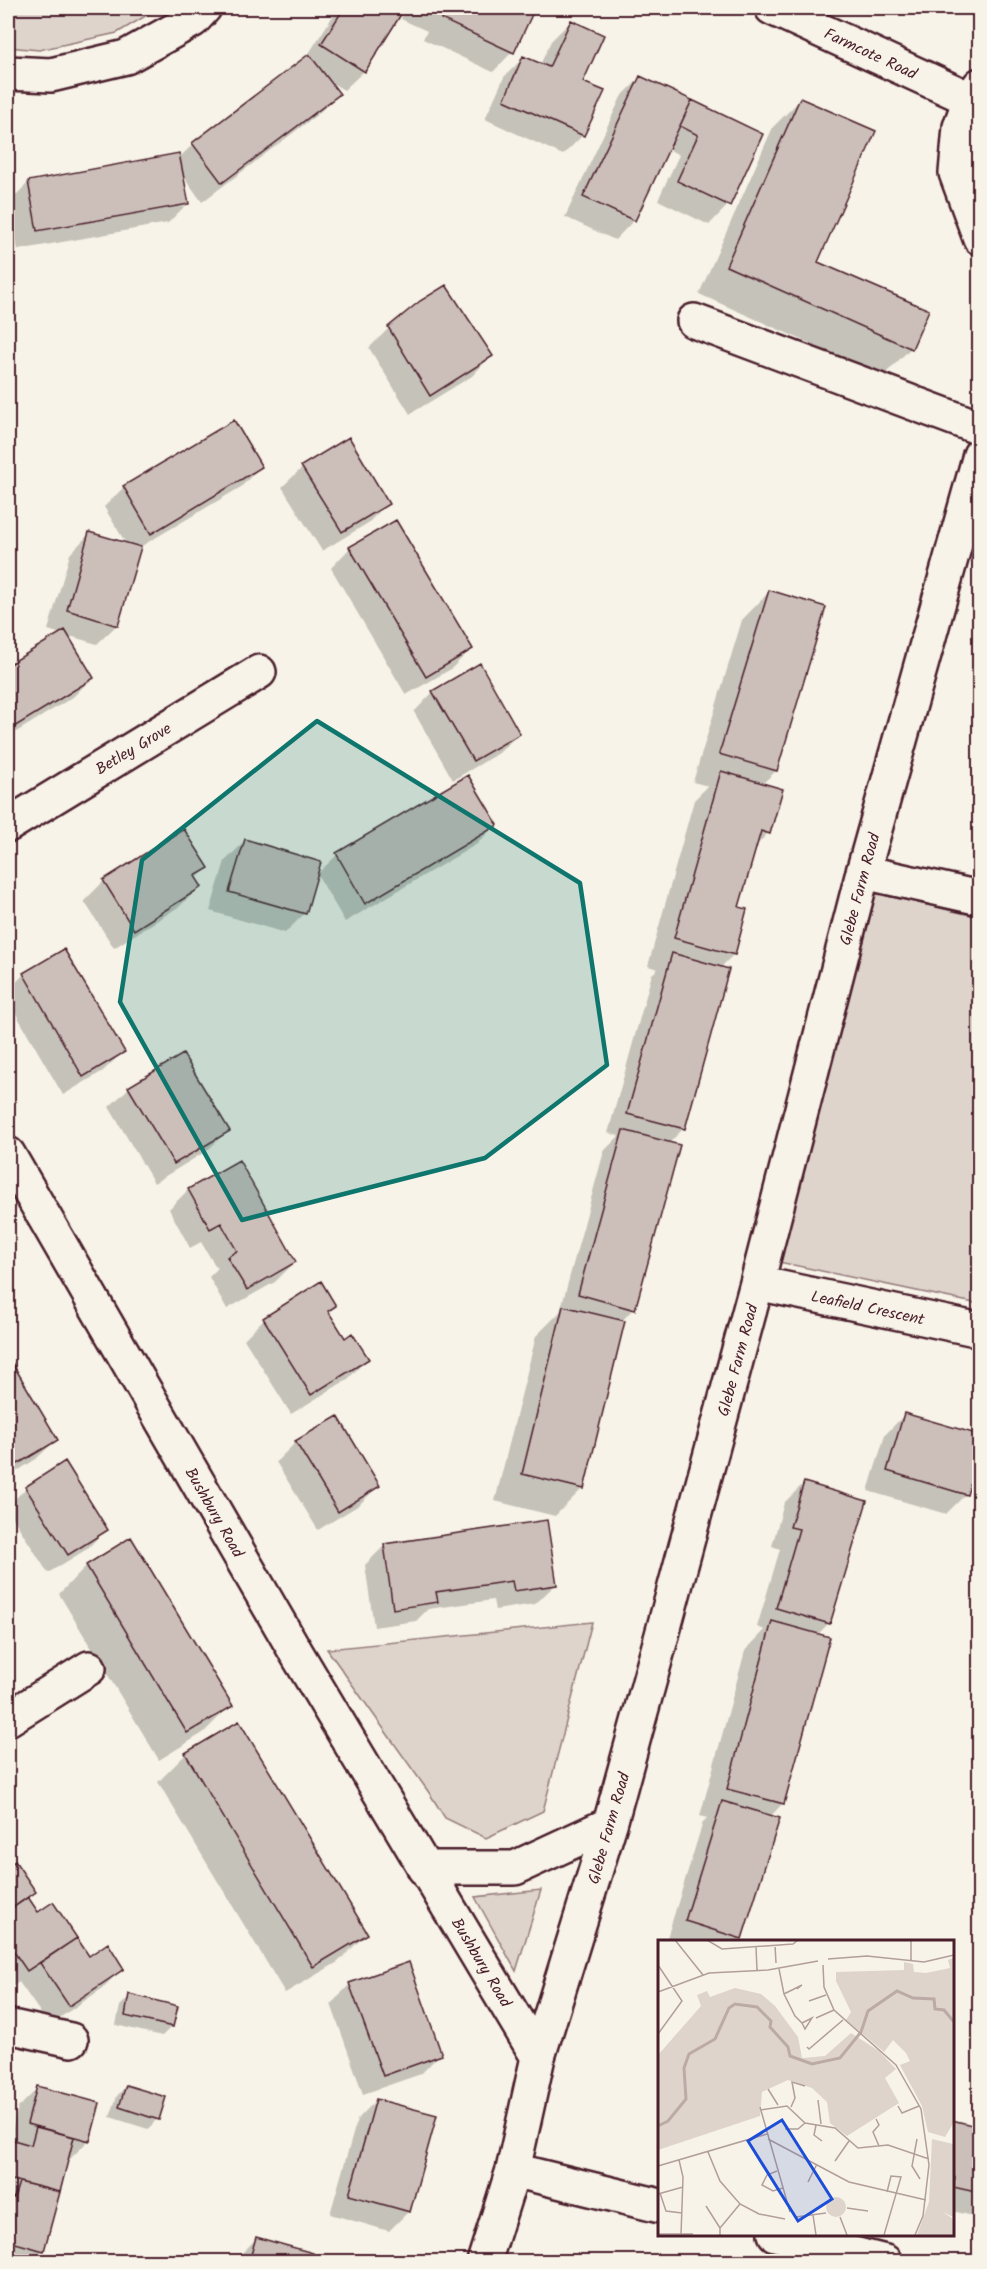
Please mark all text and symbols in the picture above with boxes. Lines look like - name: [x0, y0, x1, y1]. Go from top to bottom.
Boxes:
- street label: Farmcote Road: [820, 22, 922, 87]
- street label: Betley Grove: [91, 717, 177, 782]
- street label: Glebe Farm Road: [833, 829, 888, 948]
- street label: Leafield Crescent: [809, 1284, 927, 1333]
- street label: Glebe Farm Road: [711, 1300, 766, 1419]
- street label: Bushbury Road: [178, 1463, 250, 1563]
- street label: Glebe Farm Road: [582, 1769, 638, 1887]
- street label: Bushbury Road: [444, 1913, 518, 2013]
- inset map: [658, 1940, 954, 2236]

